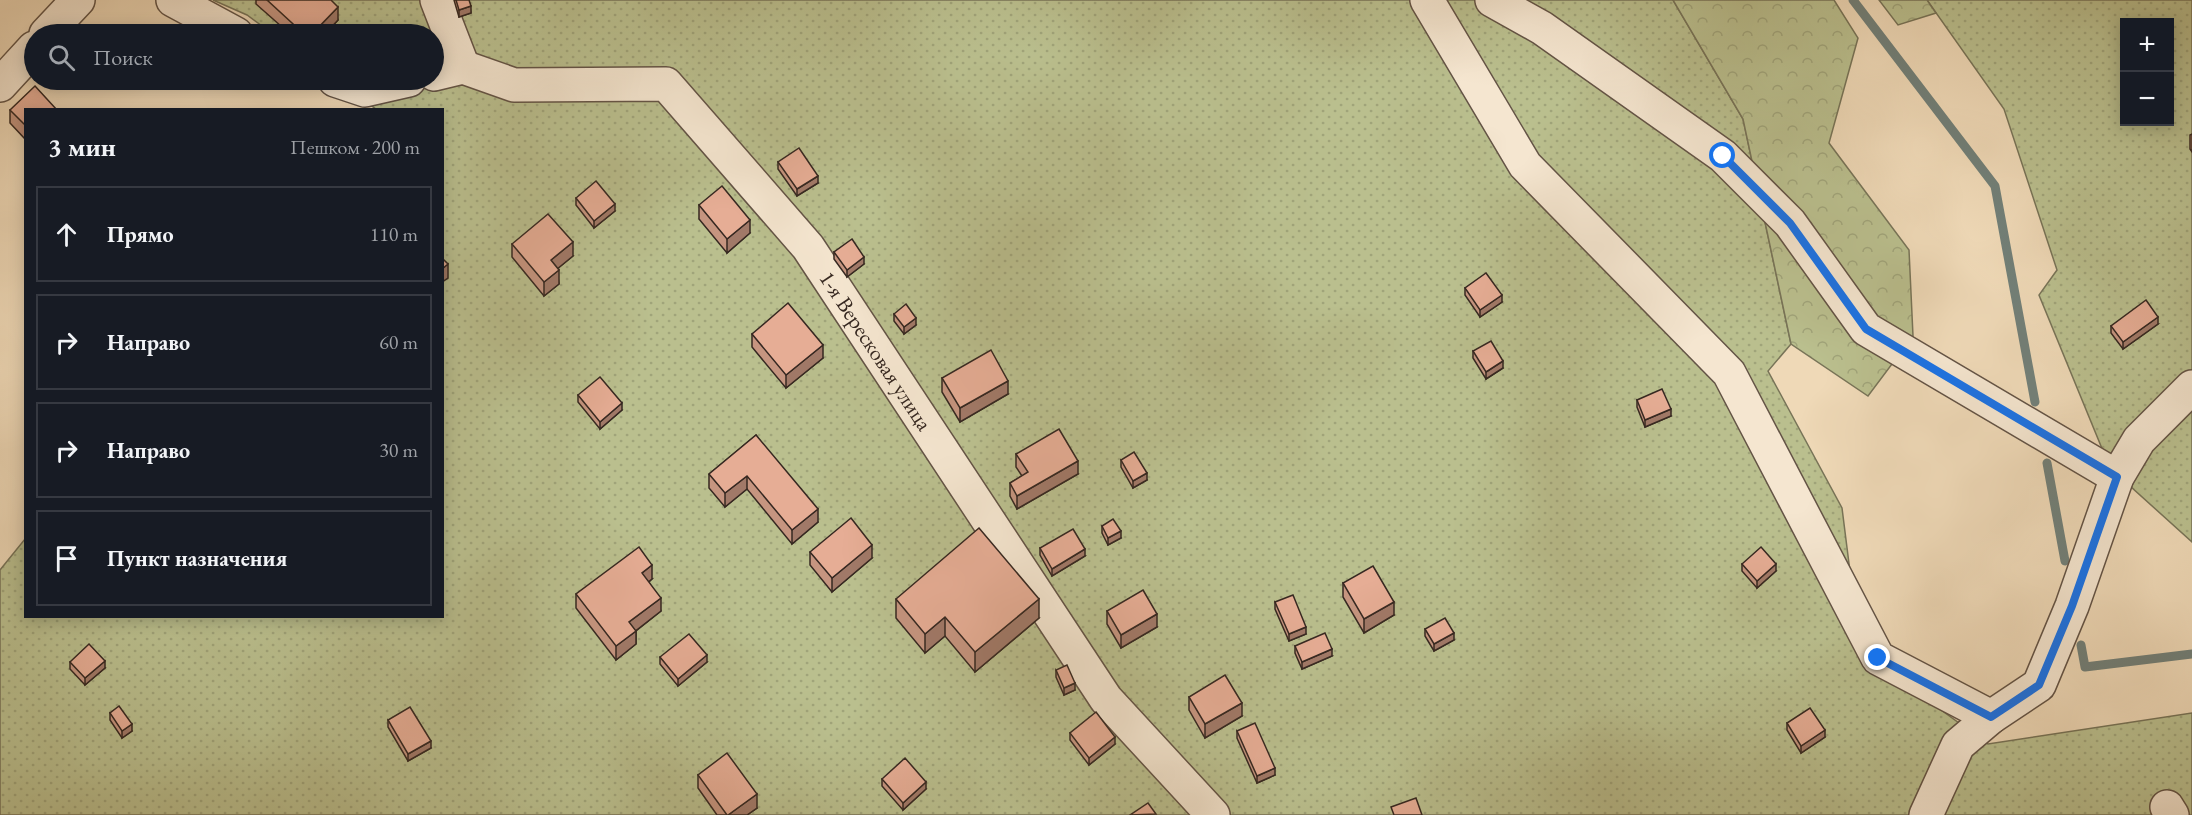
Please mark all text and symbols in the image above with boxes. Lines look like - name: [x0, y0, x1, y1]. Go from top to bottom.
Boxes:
- map controls: [2120, 18, 2174, 126]
- button: +: [2120, 18, 2174, 72]
- search box: [24, 24, 444, 90]
- icon: search: [45, 41, 78, 74]
- text: Поиск: [93, 43, 153, 72]
- button: −: [2120, 72, 2174, 126]
- text: 3 мин: [48, 130, 116, 164]
- text: Пешком · 200 m: [290, 134, 420, 160]
- route start: [1709, 142, 1735, 168]
- icon: ahead: [50, 218, 83, 251]
- text: Прямо: [107, 220, 174, 249]
- text: 110 m: [370, 221, 418, 247]
- street label: 1-я Вересковая улица: [813, 265, 939, 436]
- icon: right: [50, 326, 83, 359]
- text: Направо: [107, 328, 190, 357]
- text: 60 m: [379, 329, 418, 355]
- icon: right: [50, 434, 83, 467]
- text: Направо: [107, 436, 190, 465]
- text: 30 m: [379, 437, 418, 463]
- icon: arrive: [50, 542, 83, 575]
- text: Пункт назначения: [107, 544, 287, 573]
- route end: [1864, 644, 1890, 670]

